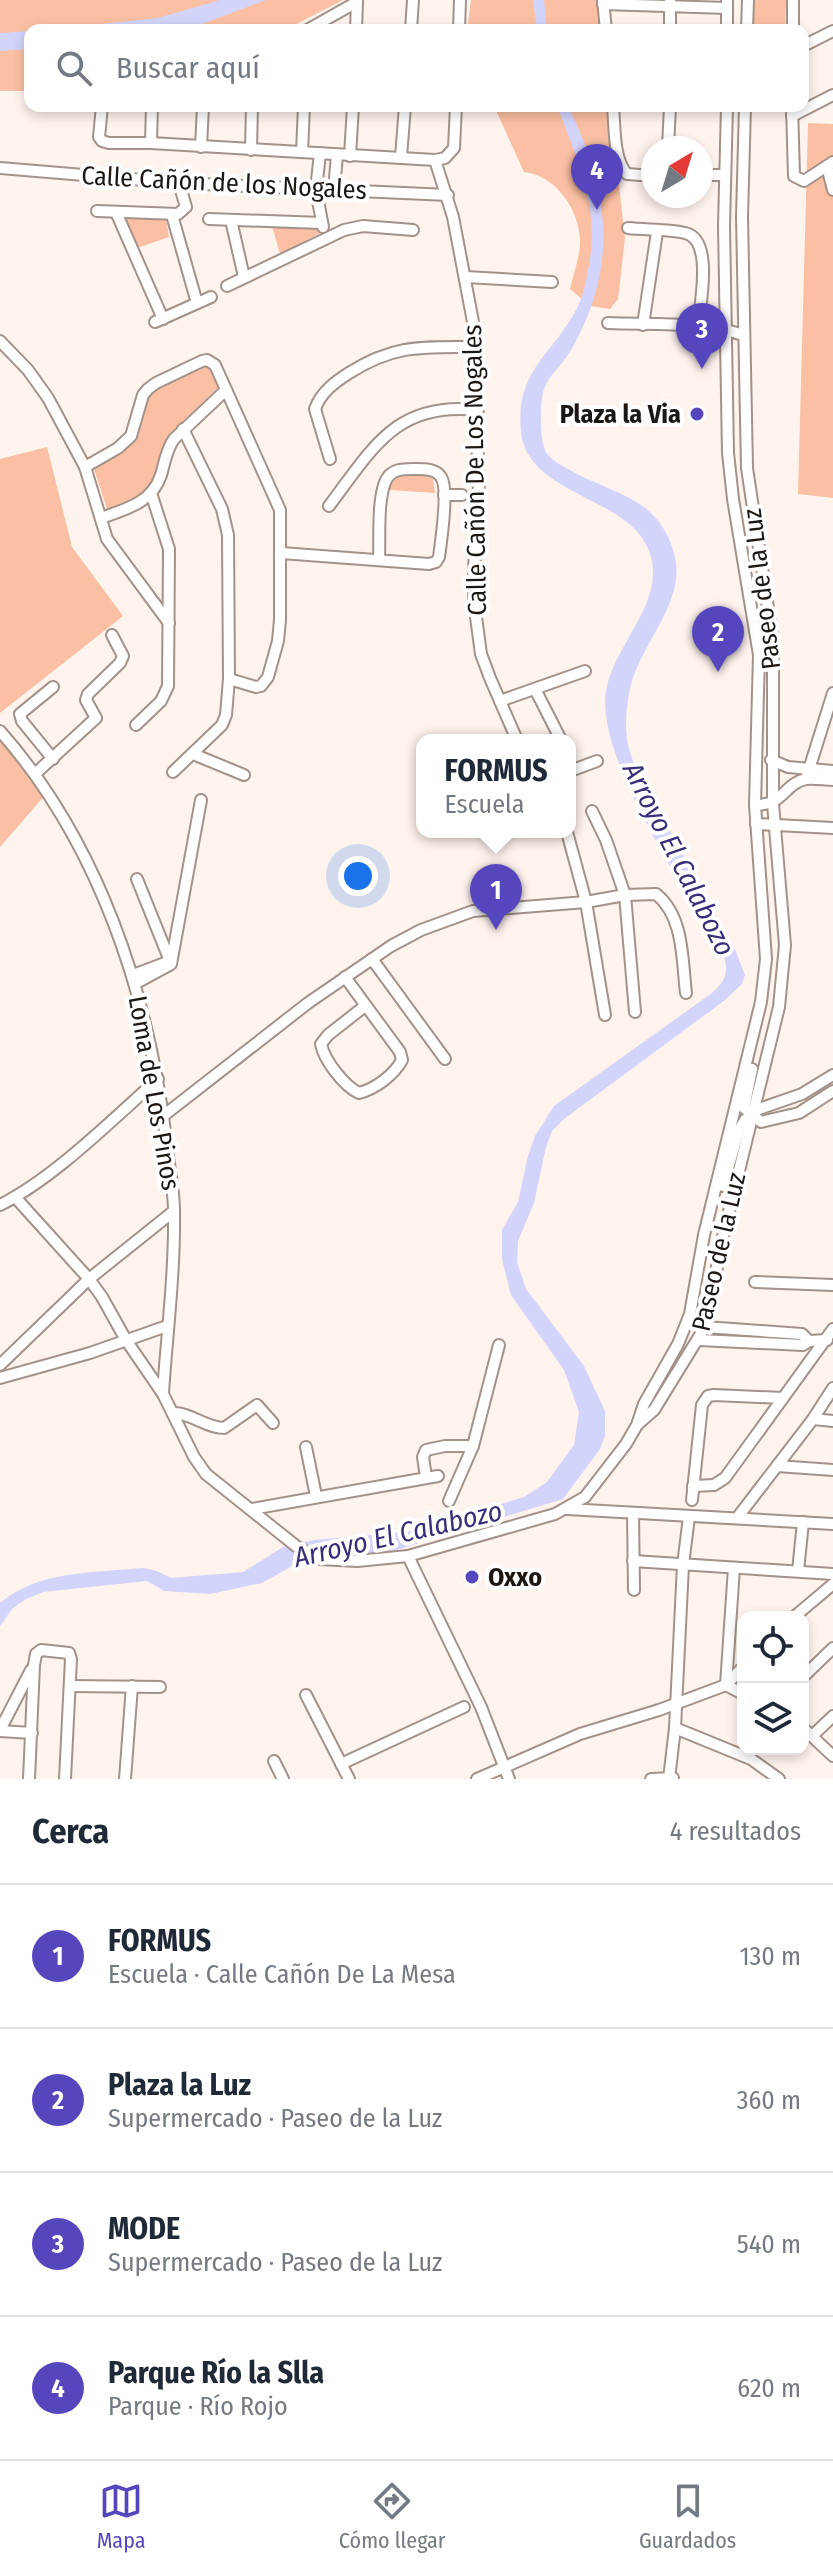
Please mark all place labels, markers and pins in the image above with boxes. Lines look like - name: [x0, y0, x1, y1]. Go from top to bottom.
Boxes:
- pin: 4: [571, 144, 623, 210]
- pin: 3: [676, 303, 728, 369]
- place label: Plaza la Via: [560, 399, 681, 430]
- marker: Plaza la Via: [688, 405, 706, 423]
- pin: 2: [692, 606, 744, 672]
- pin: 1: [470, 864, 522, 930]
- place label: Oxxo: [488, 1562, 542, 1593]
- marker: Oxxo: [463, 1568, 481, 1586]

